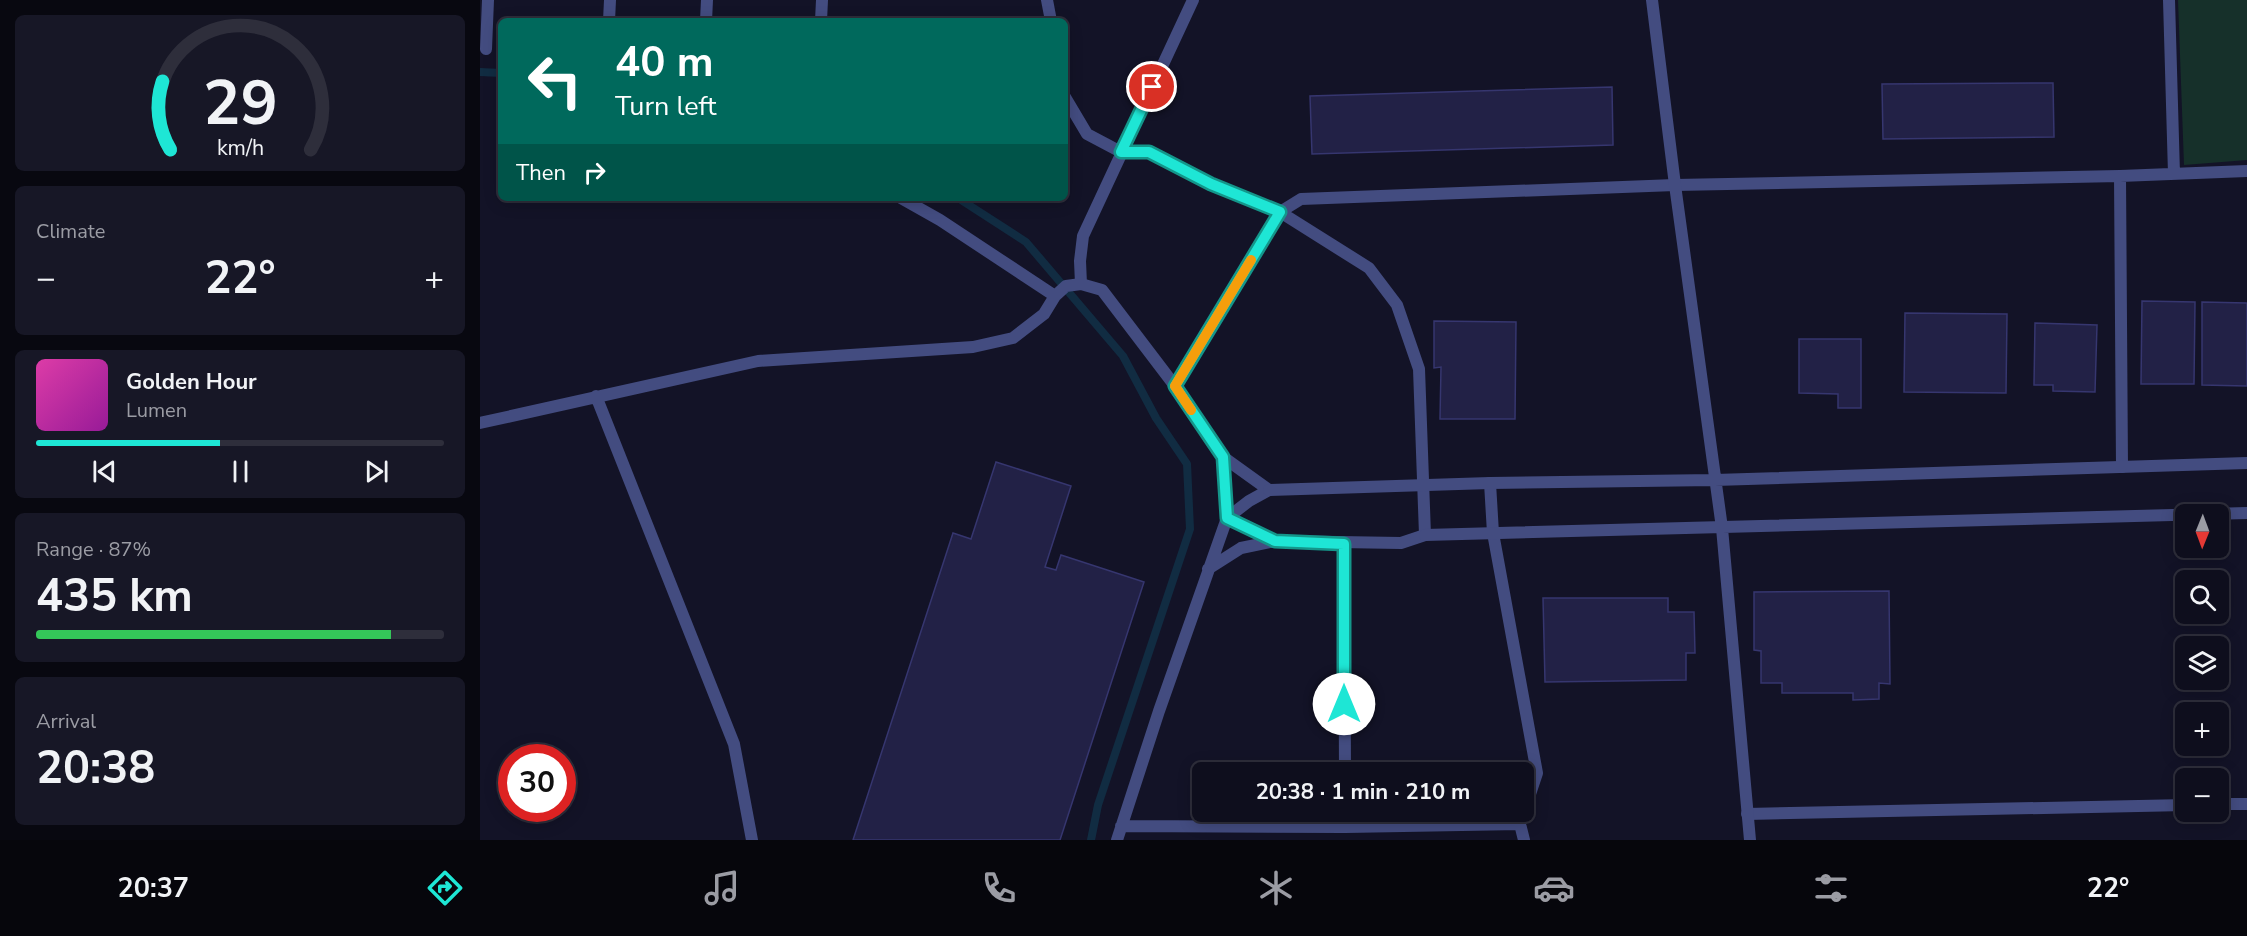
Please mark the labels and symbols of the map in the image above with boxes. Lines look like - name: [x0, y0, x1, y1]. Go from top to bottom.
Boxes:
- pin: [1126, 61, 1177, 112]
- north arrow: [2175, 504, 2229, 558]
- position arrow: [1312, 672, 1376, 736]
- speed limit sign: 30: [498, 744, 576, 822]

